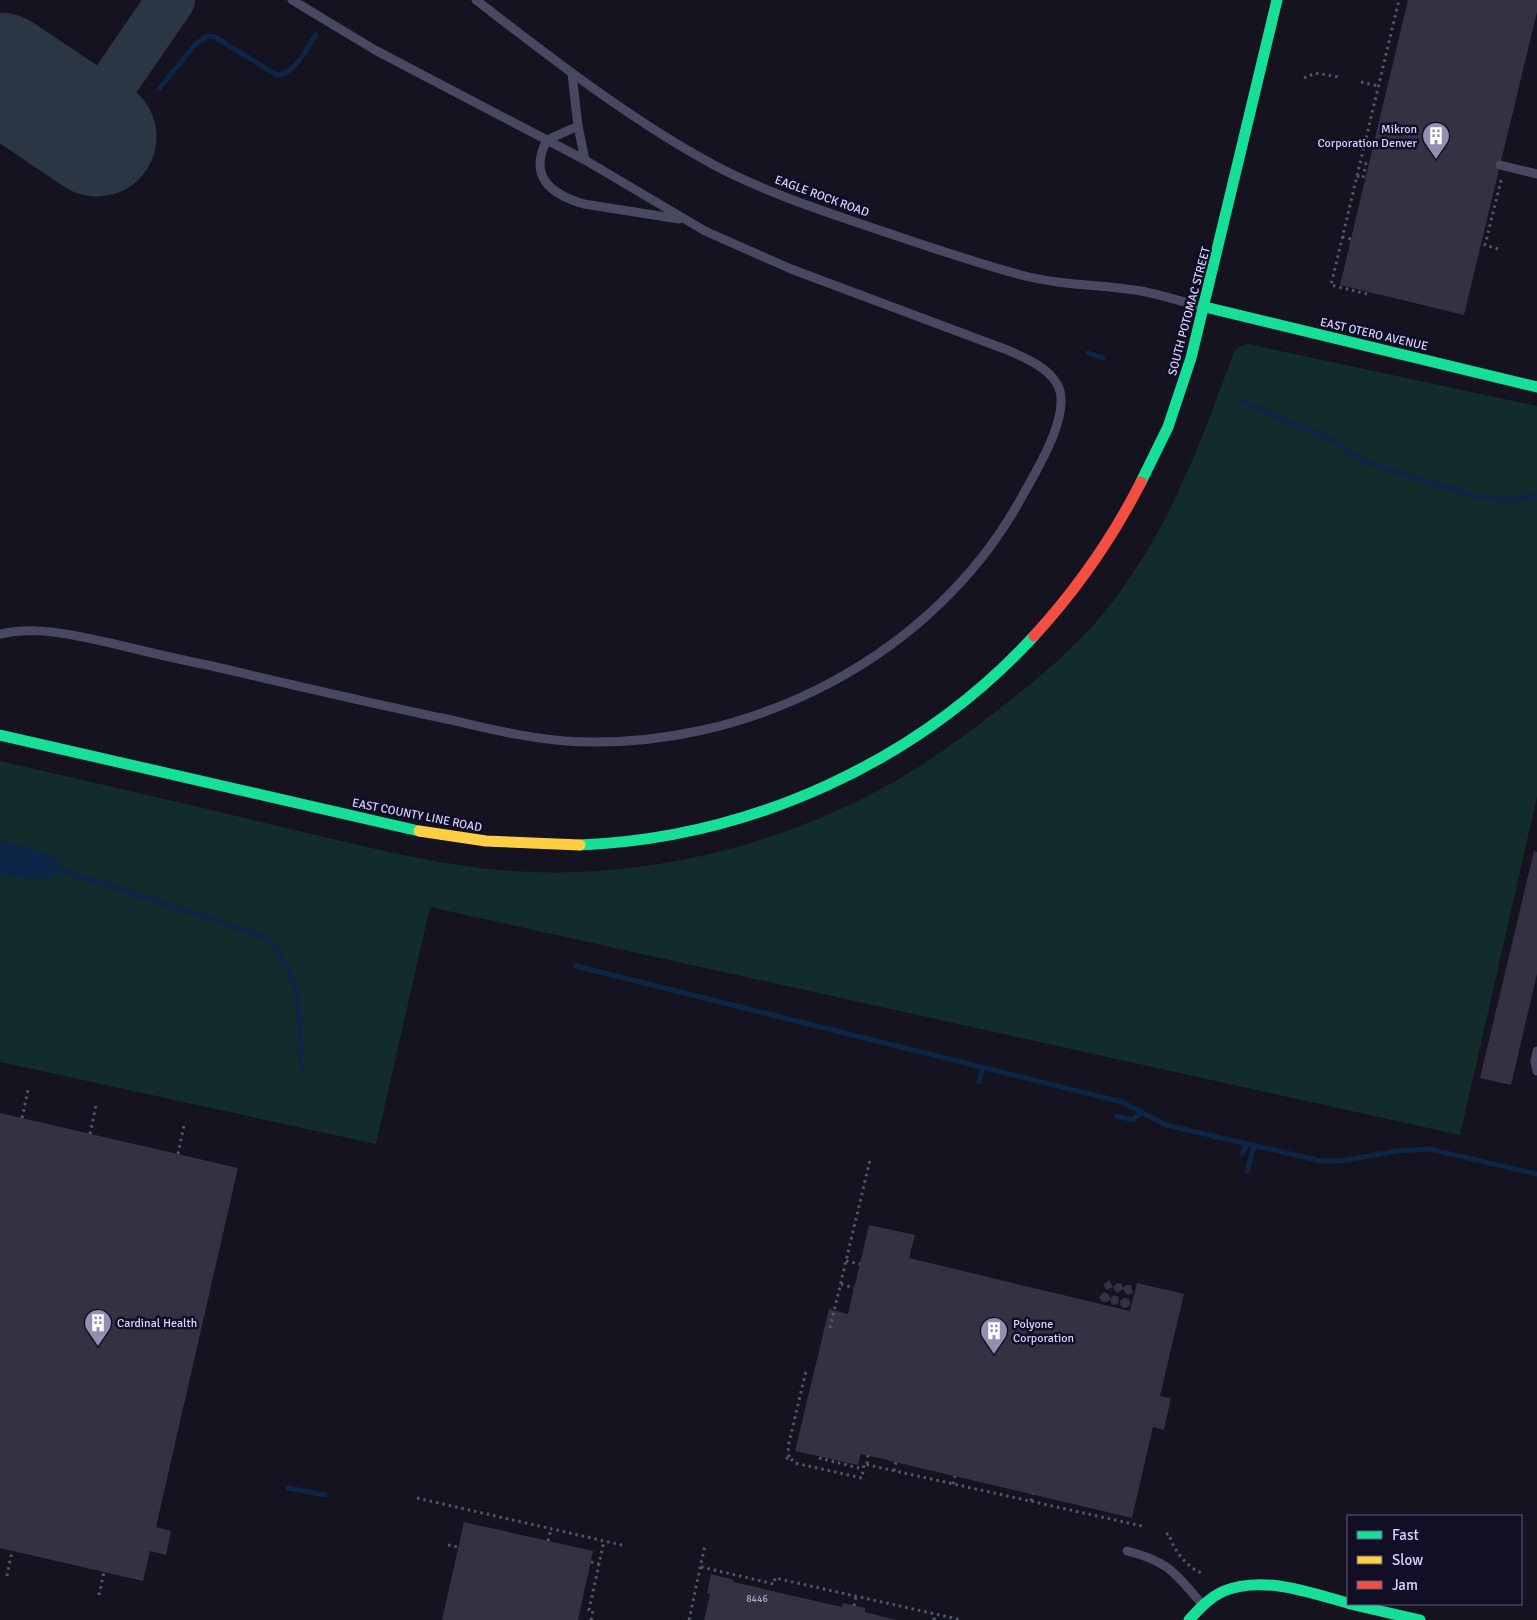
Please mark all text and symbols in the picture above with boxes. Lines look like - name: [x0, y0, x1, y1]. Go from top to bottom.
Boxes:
- building icon: Mikron Corporation Denver: [1421, 121, 1451, 160]
- place label: Mikron Corporation Denver: [1317, 122, 1418, 151]
- street label: EAGLE ROCK ROAD: [773, 172, 871, 221]
- street label: SOUTH POTOMAC STREET: [1165, 245, 1214, 377]
- street label: EAST OTERO AVENUE: [1318, 315, 1429, 354]
- street label: EAST COUNTY LINE ROAD: [351, 796, 483, 835]
- building icon: Cardinal Health: [83, 1308, 113, 1347]
- place label: Cardinal Health: [117, 1316, 197, 1331]
- building icon: Polyone Corporation: [979, 1316, 1009, 1355]
- place label: Polyone Corporation: [1013, 1317, 1074, 1346]
- legend: [1347, 1515, 1522, 1605]
- text: Fast: [1392, 1526, 1419, 1544]
- text: Slow: [1392, 1551, 1423, 1569]
- text: Jam: [1392, 1576, 1418, 1594]
- house number: 8446: [746, 1593, 768, 1605]

